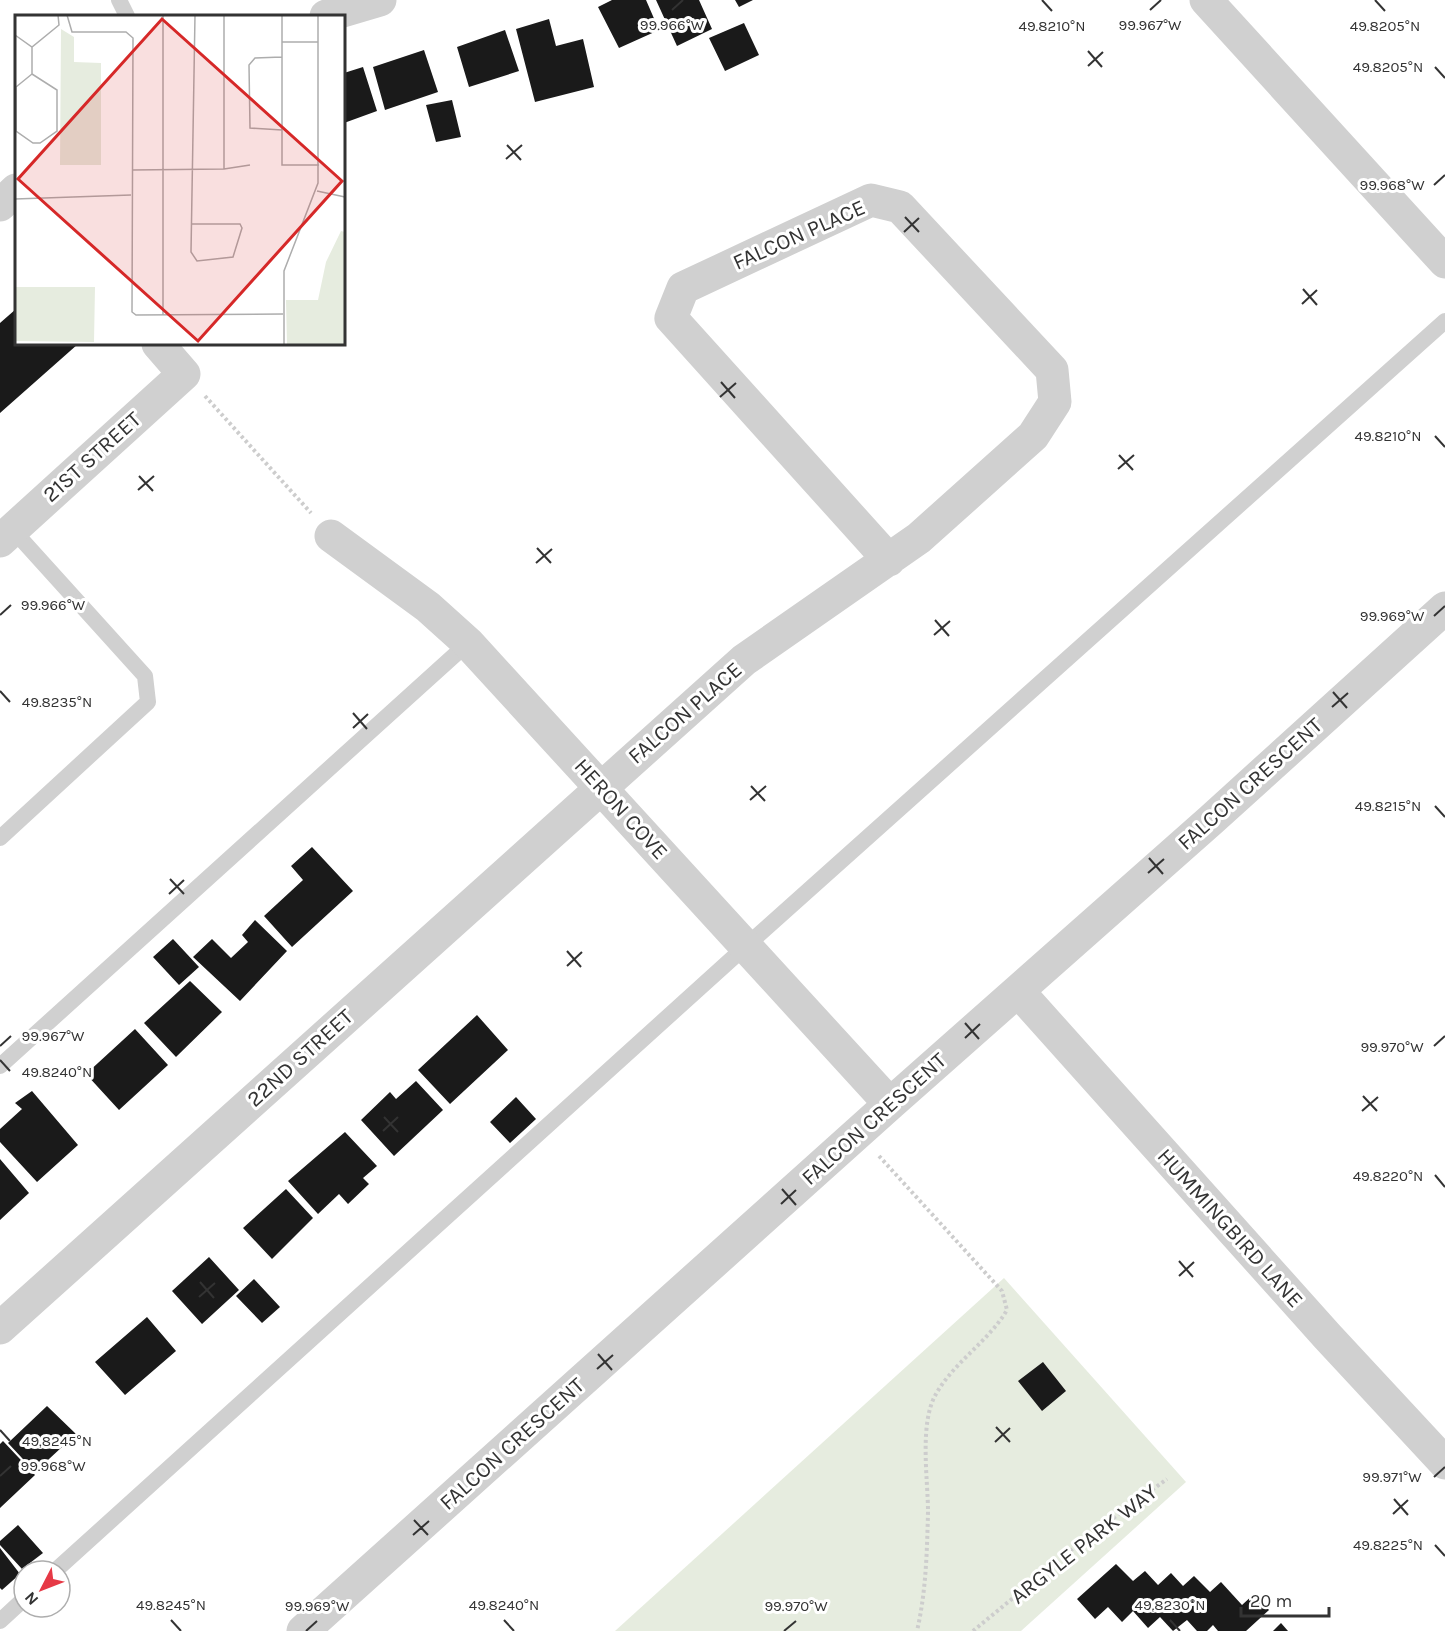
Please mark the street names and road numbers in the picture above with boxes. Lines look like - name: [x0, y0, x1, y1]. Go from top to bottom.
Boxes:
- street label: FALCON PLACE: [729, 194, 869, 276]
- street label: 21ST STREET: [38, 406, 146, 508]
- street label: FALCON PLACE: [623, 657, 747, 769]
- street label: FALCON CRESCENT: [1172, 712, 1328, 856]
- street label: HERON COVE: [569, 753, 673, 865]
- street label: 22ND STREET: [242, 1004, 358, 1112]
- street label: FALCON CRESCENT: [796, 1047, 952, 1191]
- street label: HUMMINGBIRD LANE: [1152, 1143, 1308, 1313]
- street label: FALCON CRESCENT: [434, 1372, 590, 1516]
- street label: ARGYLE PARK WAY: [1005, 1479, 1163, 1609]

